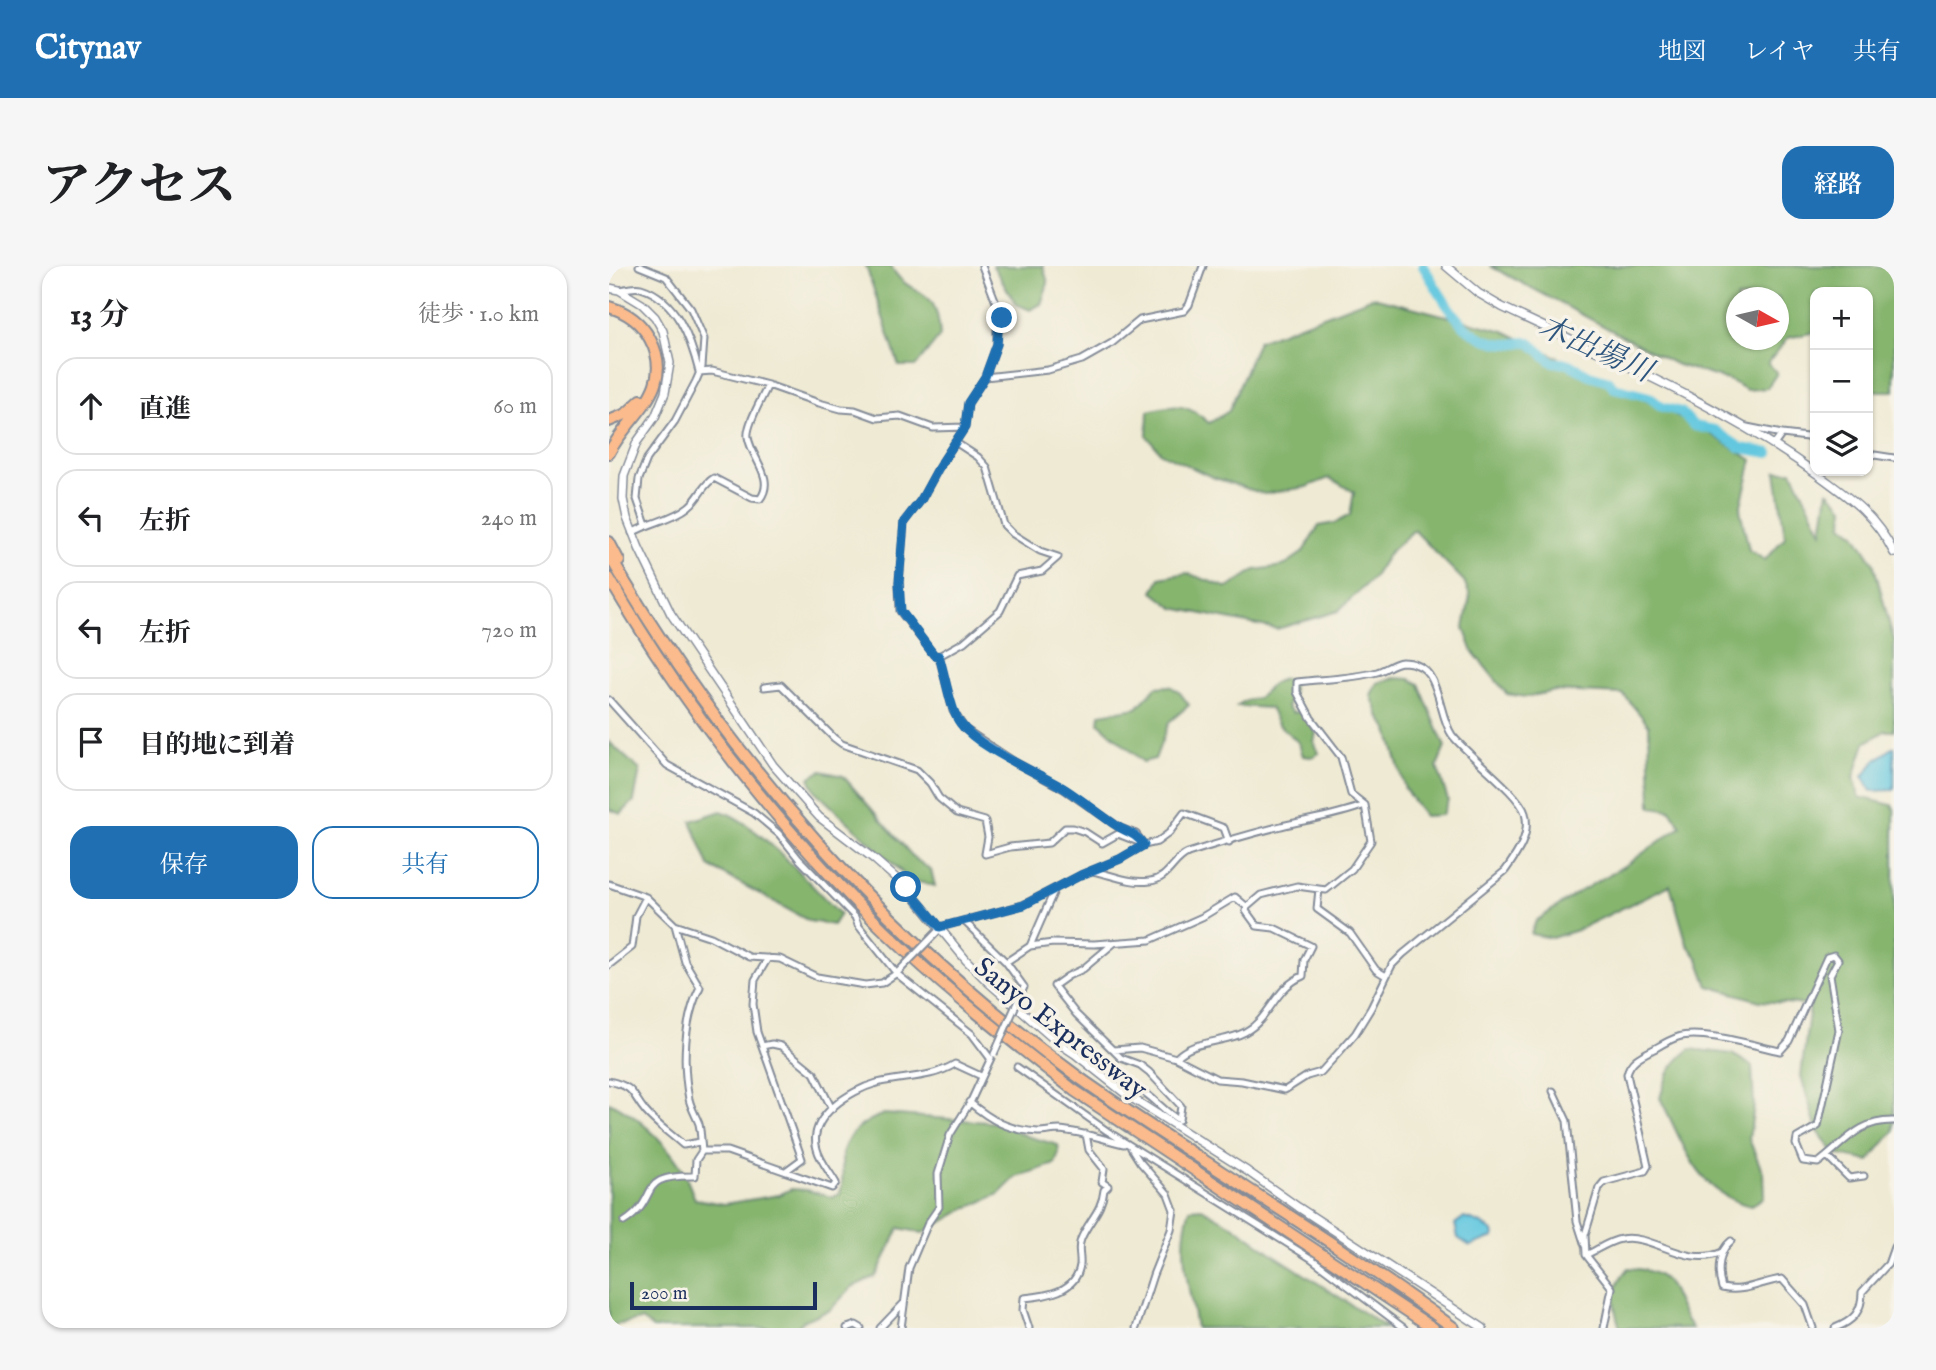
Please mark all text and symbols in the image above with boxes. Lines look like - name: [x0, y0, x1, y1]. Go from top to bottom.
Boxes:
- text: Citynav: [35, 28, 141, 70]
- text: 地図: [1658, 37, 1706, 68]
- text: レイヤ: [1744, 37, 1815, 68]
- text: 共有: [1853, 37, 1901, 68]
- button: 経路: [1782, 146, 1894, 219]
- text: アクセス: [42, 157, 237, 219]
- north arrow: [1726, 287, 1789, 350]
- map controls: [1810, 287, 1873, 476]
- button: +: [1810, 287, 1873, 350]
- text: 13 分: [70, 297, 129, 335]
- text: 徒歩 · 1.0 km: [418, 300, 539, 329]
- route end: [986, 302, 1017, 333]
- water label: 木出場川: [1532, 308, 1660, 393]
- button: −: [1810, 350, 1873, 413]
- icon: ahead: [72, 387, 110, 425]
- text: 60 m: [493, 392, 537, 421]
- text: 直進: [139, 393, 191, 426]
- button: layers: [1810, 413, 1873, 476]
- icon: left: [72, 499, 110, 537]
- text: 240 m: [481, 504, 537, 533]
- text: 左折: [139, 505, 191, 538]
- icon: left: [72, 611, 110, 649]
- text: 720 m: [481, 616, 537, 645]
- text: 左折: [139, 617, 191, 650]
- icon: arrive: [72, 723, 110, 761]
- text: 目的地に到着: [139, 729, 295, 762]
- button: 保存: [70, 826, 298, 899]
- button: 共有: [312, 826, 539, 899]
- route start: [890, 871, 921, 902]
- street label: Sanyo Expressway: [966, 950, 1154, 1108]
- scale bar: [630, 1279, 817, 1311]
- text: 200 m: [641, 1282, 687, 1306]

